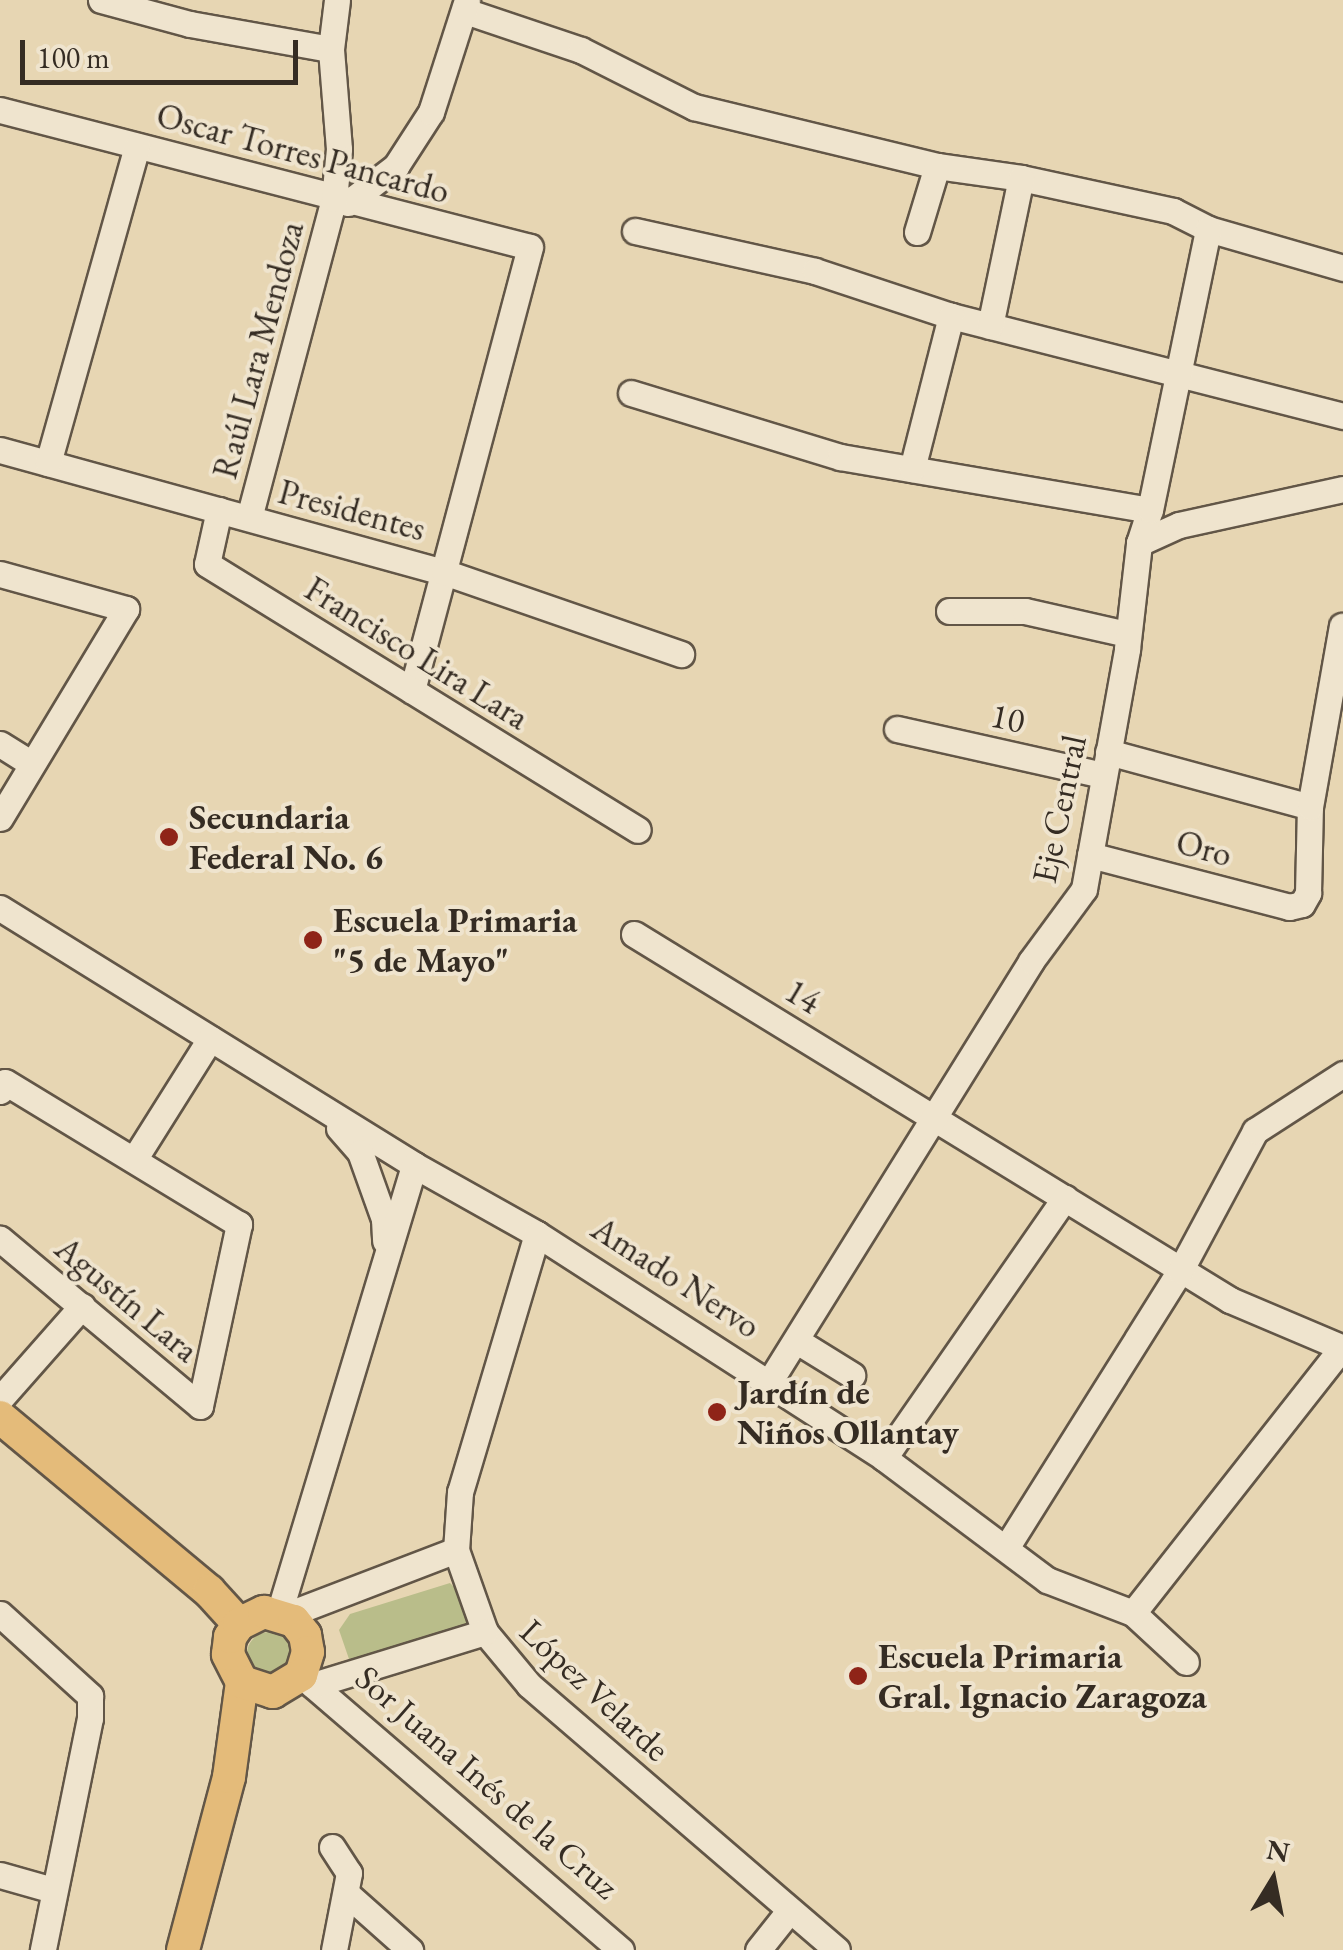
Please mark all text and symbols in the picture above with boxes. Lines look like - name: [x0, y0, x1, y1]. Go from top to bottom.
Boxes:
- scale bar: [25, 20, 302, 82]
- text: 100 m: [37, 38, 110, 77]
- street label: Oscar Torres Pancardo: [152, 94, 454, 212]
- street label: Raúl Lara Mendoza: [203, 217, 313, 483]
- street label: Presidentes: [274, 470, 430, 550]
- street label: Francisco Lira Lara: [297, 567, 537, 739]
- street label: 10: [987, 694, 1029, 742]
- street label: Eje Central: [1023, 731, 1095, 887]
- place label: Secundaria Federal No. 6: [189, 796, 383, 878]
- street label: Oro: [1172, 821, 1236, 875]
- marker: Secundaria Federal No. 6: [158, 826, 180, 848]
- place label: Escuela Primaria "5 de Mayo": [333, 899, 577, 981]
- marker: Escuela Primaria "5 de Mayo": [302, 929, 324, 951]
- street label: 14: [778, 969, 828, 1023]
- street label: Amado Nervo: [584, 1207, 768, 1347]
- street label: Agustín Lara: [47, 1227, 207, 1371]
- place label: Jardín de Niños Ollantay: [737, 1371, 959, 1453]
- marker: Jardín de Niños Ollantay: [706, 1401, 728, 1423]
- street label: López Velarde: [512, 1610, 678, 1770]
- place label: Escuela Primaria Gral. Ignacio Zaragoza: [878, 1635, 1207, 1717]
- street label: Sor Juana Inés de la Cruz: [347, 1656, 627, 1908]
- marker: Escuela Primaria Gral. Ignacio Zaragoza: [847, 1665, 869, 1687]
- north arrow: [1223, 1830, 1323, 1930]
- text: N: [1264, 1831, 1292, 1870]

